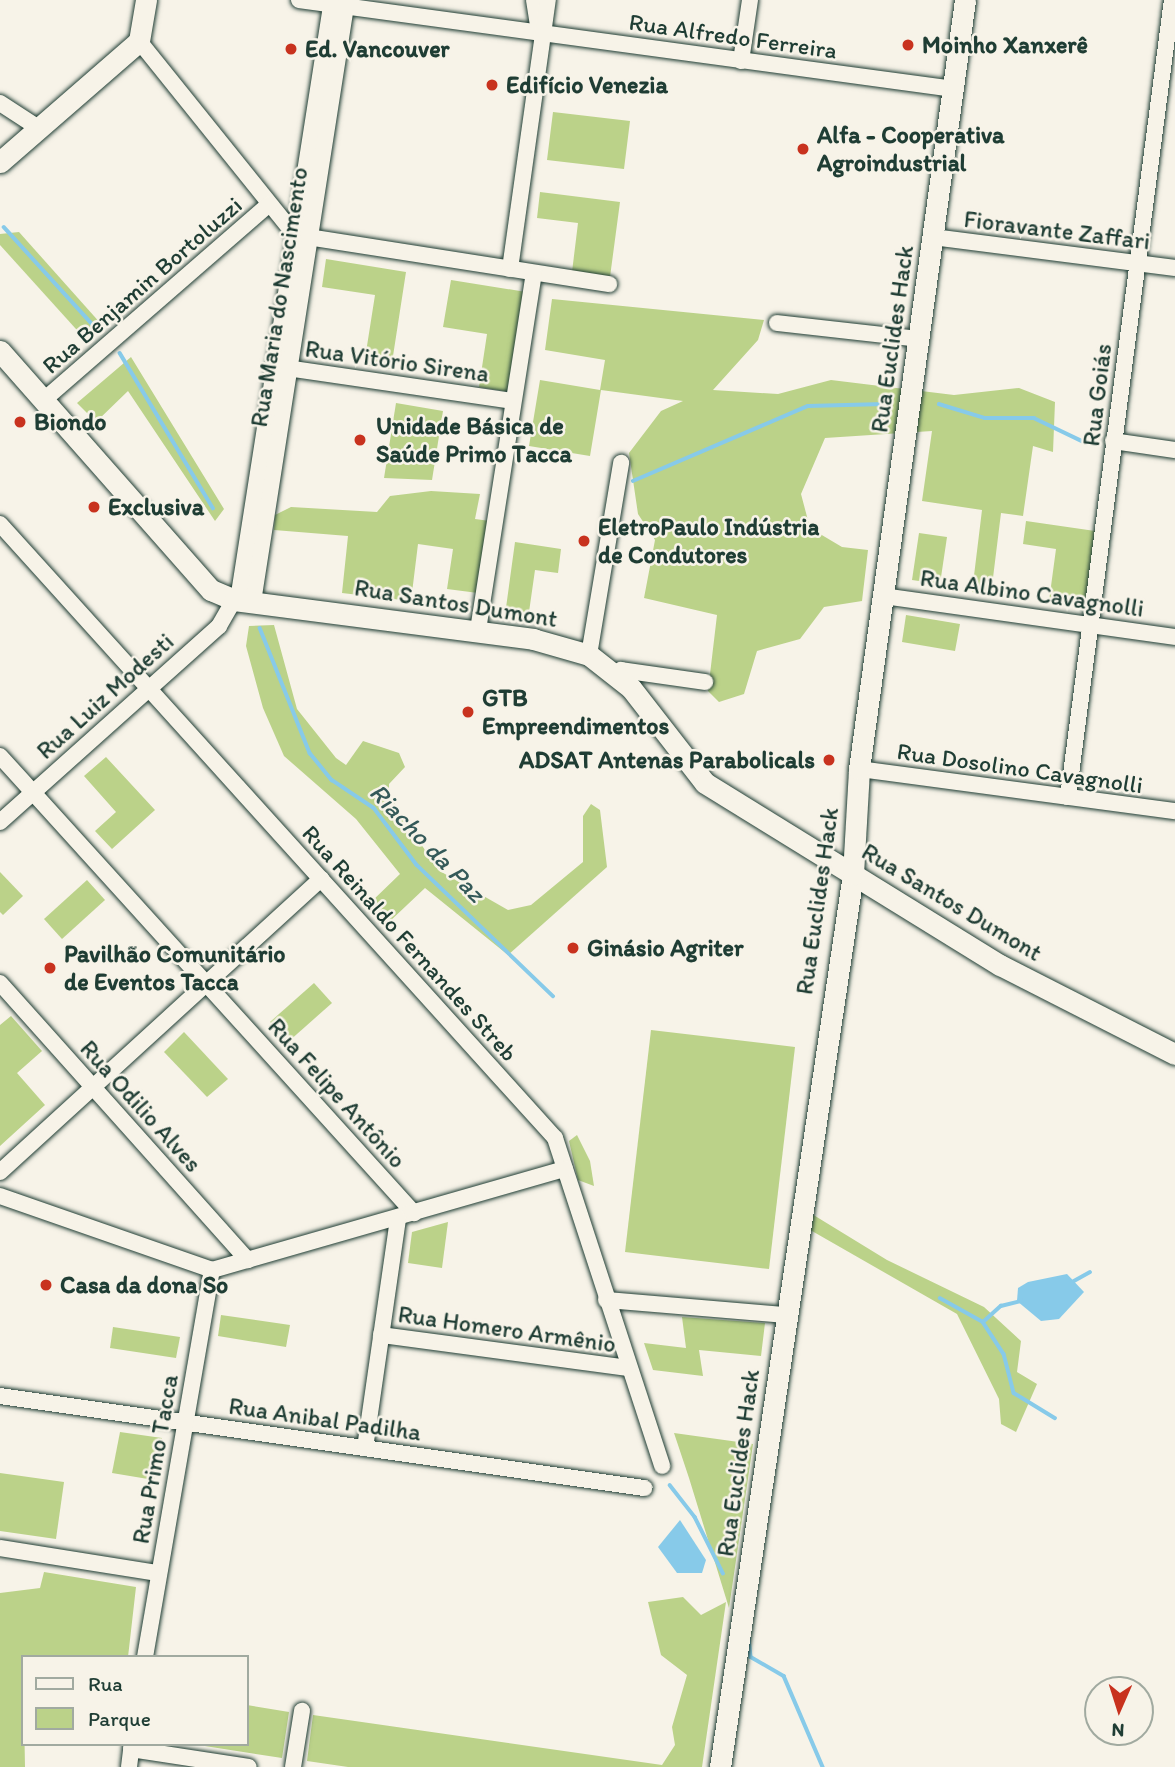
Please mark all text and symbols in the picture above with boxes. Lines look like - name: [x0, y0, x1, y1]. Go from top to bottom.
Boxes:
- street label: Rua Alfredo Ferreira: [627, 7, 839, 65]
- place label: Moinho Xanxerê: [922, 31, 1088, 59]
- place label: Ed. Vancouver: [305, 35, 451, 63]
- marker: Moinho Xanxerê: [900, 37, 916, 53]
- marker: Ed. Vancouver: [283, 41, 299, 57]
- place label: Edifício Venezia: [506, 71, 668, 99]
- marker: Edifício Venezia: [484, 77, 500, 93]
- place label: Alfa - Cooperativa Agroindustrial: [817, 121, 1006, 177]
- marker: Alfa - Cooperativa Agroindustrial: [795, 141, 811, 157]
- street label: Rua Maria do Nascimento: [244, 164, 314, 430]
- street label: Rua Benjamin Bortoluzzi: [36, 190, 248, 380]
- street label: Fioravante Zaffari: [963, 204, 1151, 256]
- street label: Rua Euclides Hack: [865, 243, 919, 435]
- street label: Rua Vitório Sirena: [303, 334, 491, 388]
- street label: Rua Goiás: [1076, 342, 1118, 448]
- place label: Biondo: [34, 408, 106, 436]
- place label: Unidade Básica de Saúde Primo Tacca: [376, 412, 569, 468]
- marker: Biondo: [12, 414, 28, 430]
- marker: Unidade Básica de Saúde Primo Tacca: [350, 430, 370, 450]
- place label: Exclusiva: [108, 493, 204, 521]
- marker: Exclusiva: [86, 499, 102, 515]
- place label: EletroPaulo Indústria de Condutores: [598, 513, 819, 569]
- marker: EletroPaulo Indústria de Condutores: [576, 533, 592, 549]
- street label: Rua Albino Cavagnolli: [918, 563, 1146, 623]
- street label: Rua Santos Dumont: [352, 573, 560, 633]
- street label: Rua Luiz Modesti: [31, 627, 179, 765]
- place label: GTB Empreendimentos: [482, 684, 669, 740]
- marker: GTB Empreendimentos: [460, 704, 476, 720]
- street label: Rua Dosolino Cavagnolli: [895, 736, 1145, 800]
- place label: ADSAT Antenas Parabolicals: [520, 746, 815, 774]
- marker: ADSAT Antenas Parabolicals: [821, 752, 837, 768]
- water label: Riacho da Paz: [363, 777, 491, 909]
- street label: Rua Euclides Hack: [790, 805, 844, 997]
- street label: Rua Reinaldo Fernandes Streb: [296, 819, 524, 1067]
- street label: Rua Santos Dumont: [857, 837, 1047, 967]
- place label: Ginásio Agriter: [587, 934, 743, 962]
- place label: Pavilhão Comunitário de Eventos Tacca: [64, 940, 286, 996]
- marker: Ginásio Agriter: [565, 940, 581, 956]
- marker: Pavilhão Comunitário de Eventos Tacca: [42, 960, 58, 976]
- street label: Rua Felipe Antônio: [262, 1012, 412, 1174]
- street label: Rua Odilio Alves: [74, 1034, 208, 1178]
- place label: Casa da dona So: [60, 1271, 228, 1299]
- marker: Casa da dona So: [38, 1277, 54, 1293]
- street label: Rua Homero Armênio: [396, 1299, 618, 1359]
- street label: Rua Euclides Hack: [711, 1367, 765, 1559]
- street label: Rua Primo Tacca: [126, 1373, 184, 1545]
- street label: Rua Anibal Padilha: [227, 1391, 423, 1447]
- legend: [21, 1655, 248, 1746]
- text: Rua: [88, 1671, 123, 1696]
- north arrow: [1084, 1676, 1154, 1746]
- text: Parque: [88, 1706, 151, 1731]
- text: N: [1111, 1719, 1125, 1742]

